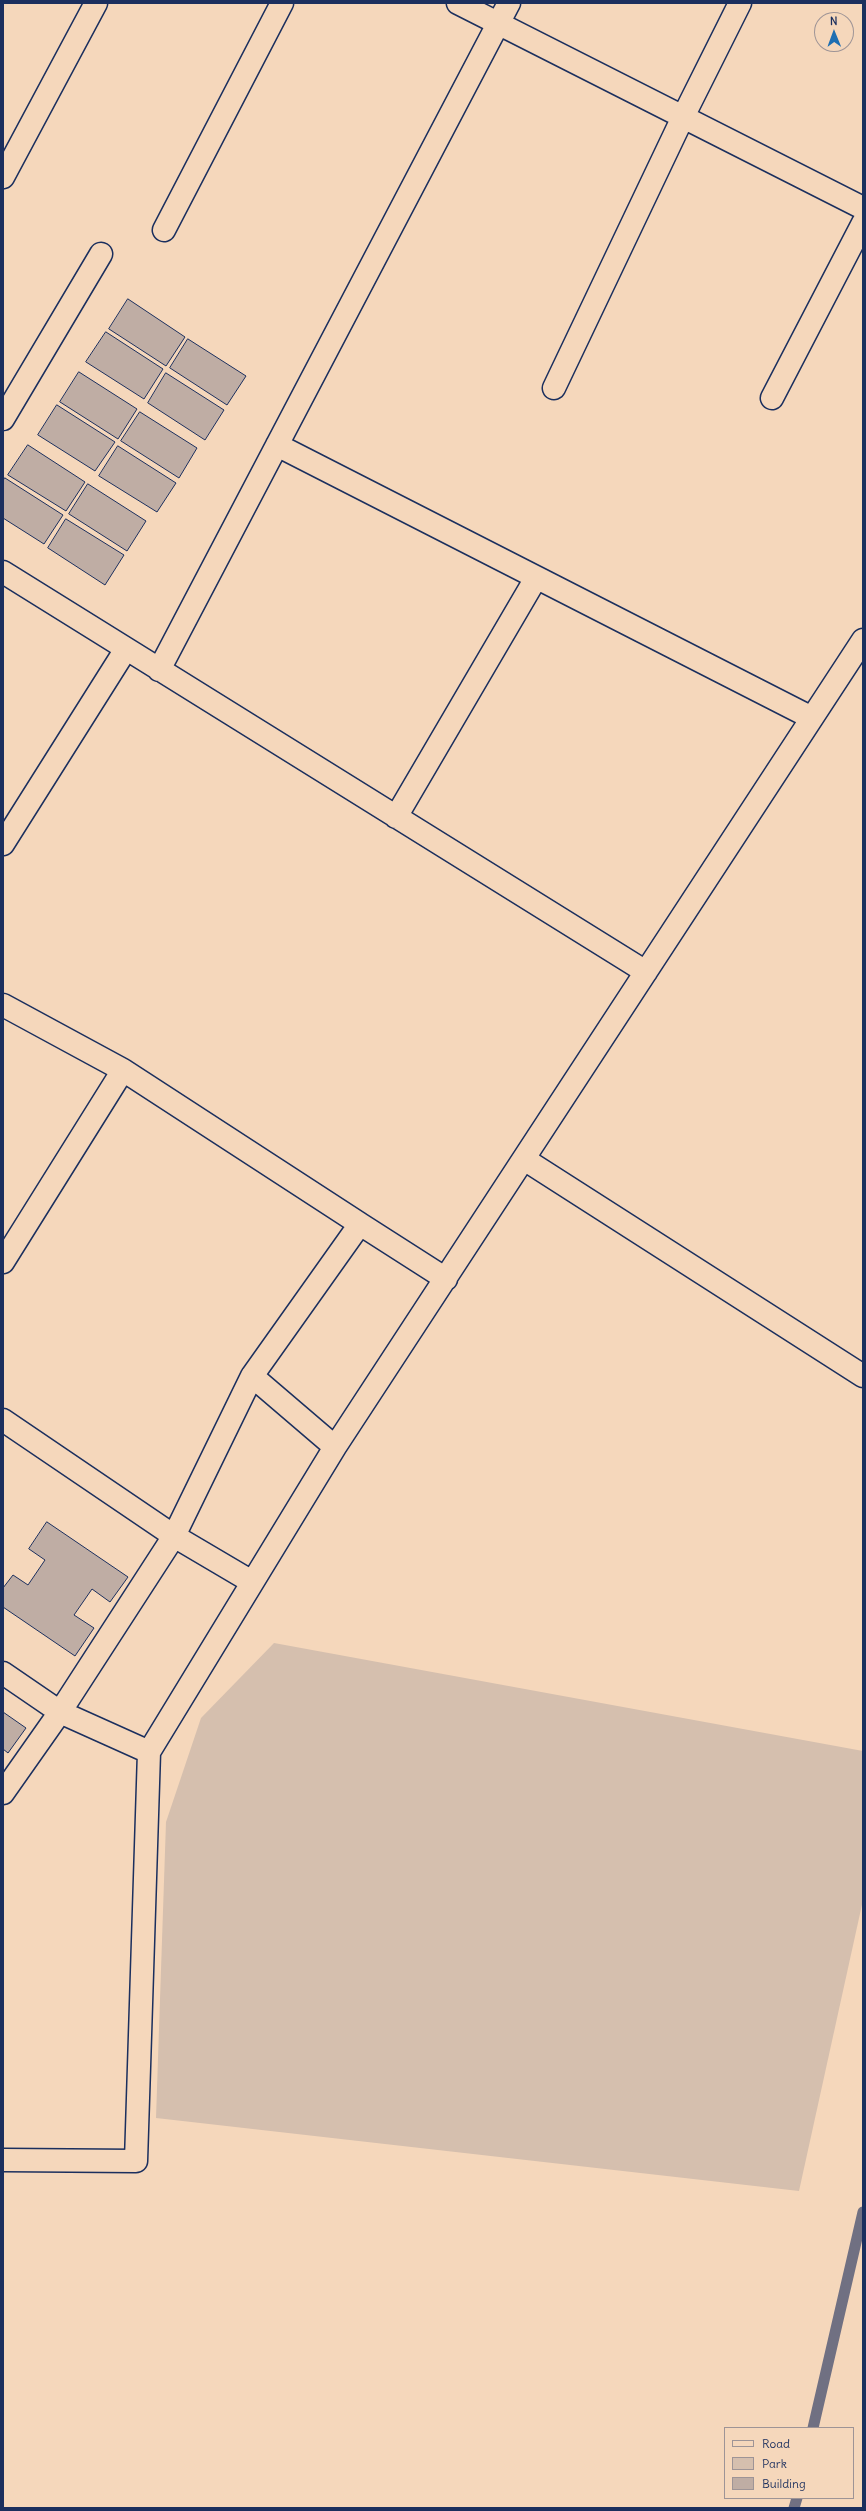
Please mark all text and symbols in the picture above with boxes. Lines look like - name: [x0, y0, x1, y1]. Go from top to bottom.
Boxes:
- north arrow: [814, 12, 854, 52]
- text: N: [830, 14, 838, 28]
- legend: [724, 2427, 854, 2499]
- text: Road: [762, 2436, 790, 2451]
- text: Park: [762, 2456, 787, 2471]
- text: Building: [762, 2476, 806, 2491]

